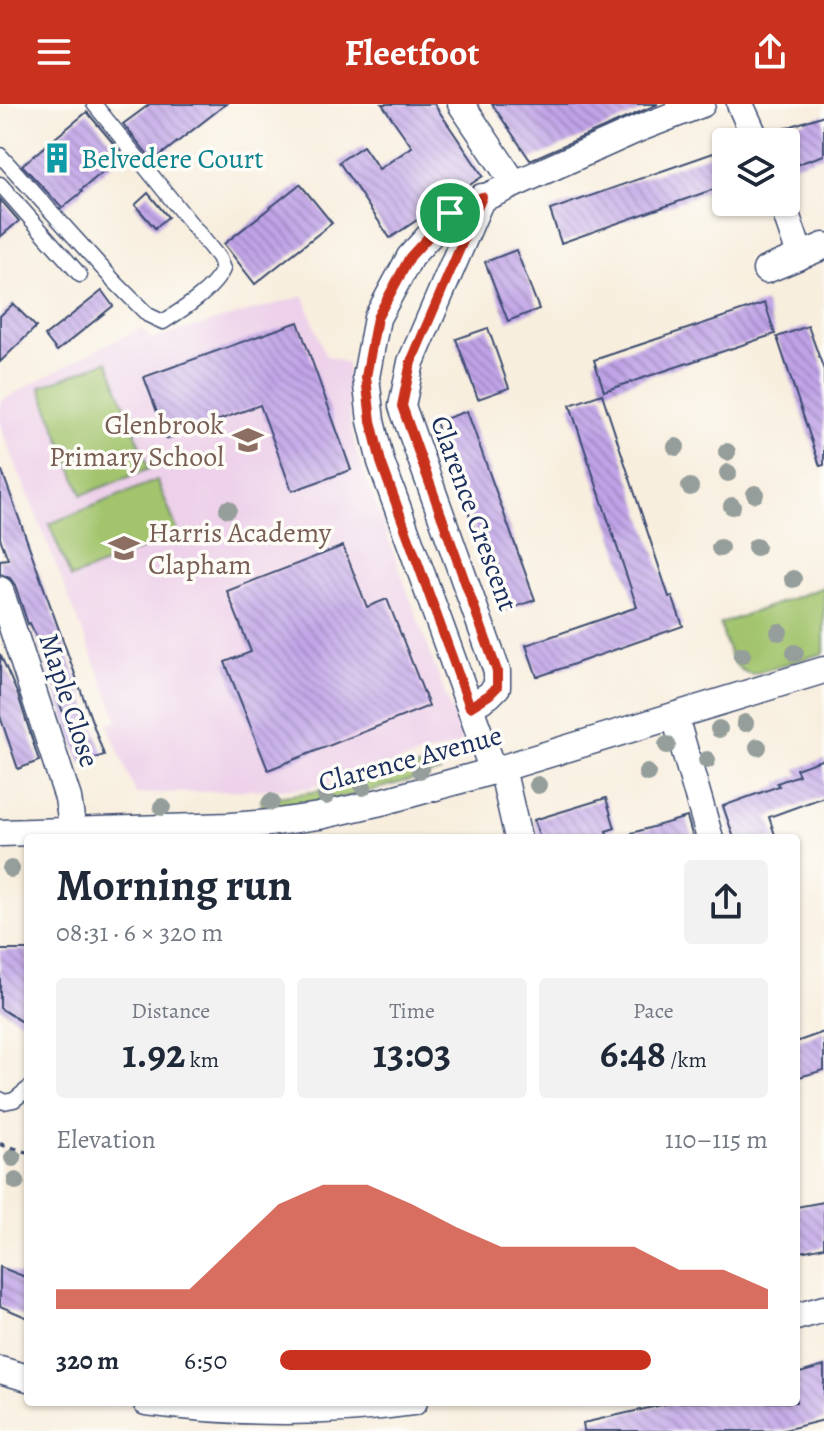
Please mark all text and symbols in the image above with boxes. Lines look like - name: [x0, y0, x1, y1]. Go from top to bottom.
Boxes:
- text: Fleetfoot: [344, 28, 480, 77]
- icon: menu: [32, 30, 76, 74]
- icon: share: [748, 30, 792, 74]
- map controls: [712, 128, 800, 216]
- button: layers: [712, 128, 800, 216]
- place label: Belvedere Court: [81, 140, 264, 178]
- building icon: Belvedere Court: [40, 141, 74, 175]
- pin: [416, 179, 484, 247]
- icon: arrive: [428, 191, 472, 235]
- place label: Glenbrook Primary School: [49, 406, 224, 476]
- street label: Clarence Crescent: [421, 410, 527, 616]
- school or university icon: Glenbrook Primary School: [231, 423, 265, 457]
- place label: Harris Academy Clapham: [148, 514, 332, 584]
- school or university icon: Harris Academy Clapham: [107, 531, 141, 565]
- street label: Maple Close: [30, 629, 108, 772]
- street label: Clarence Avenue: [314, 716, 506, 802]
- text: Morning run: [56, 855, 292, 915]
- button: share: [684, 860, 768, 944]
- text: 08:31 · 6 × 320 m: [56, 915, 223, 950]
- text: Distance: [131, 996, 210, 1026]
- text: Time: [389, 996, 435, 1026]
- text: Pace: [633, 996, 674, 1026]
- text: 1.92: [122, 1026, 185, 1081]
- text: 13:03: [373, 1026, 451, 1081]
- text: 6:48: [600, 1026, 666, 1081]
- text: km: [185, 1045, 219, 1075]
- text: /km: [666, 1045, 707, 1075]
- text: Elevation: [56, 1122, 156, 1157]
- text: 110–115 m: [665, 1122, 768, 1157]
- text: 320 m: [56, 1343, 119, 1378]
- text: 6:50: [184, 1343, 227, 1378]

